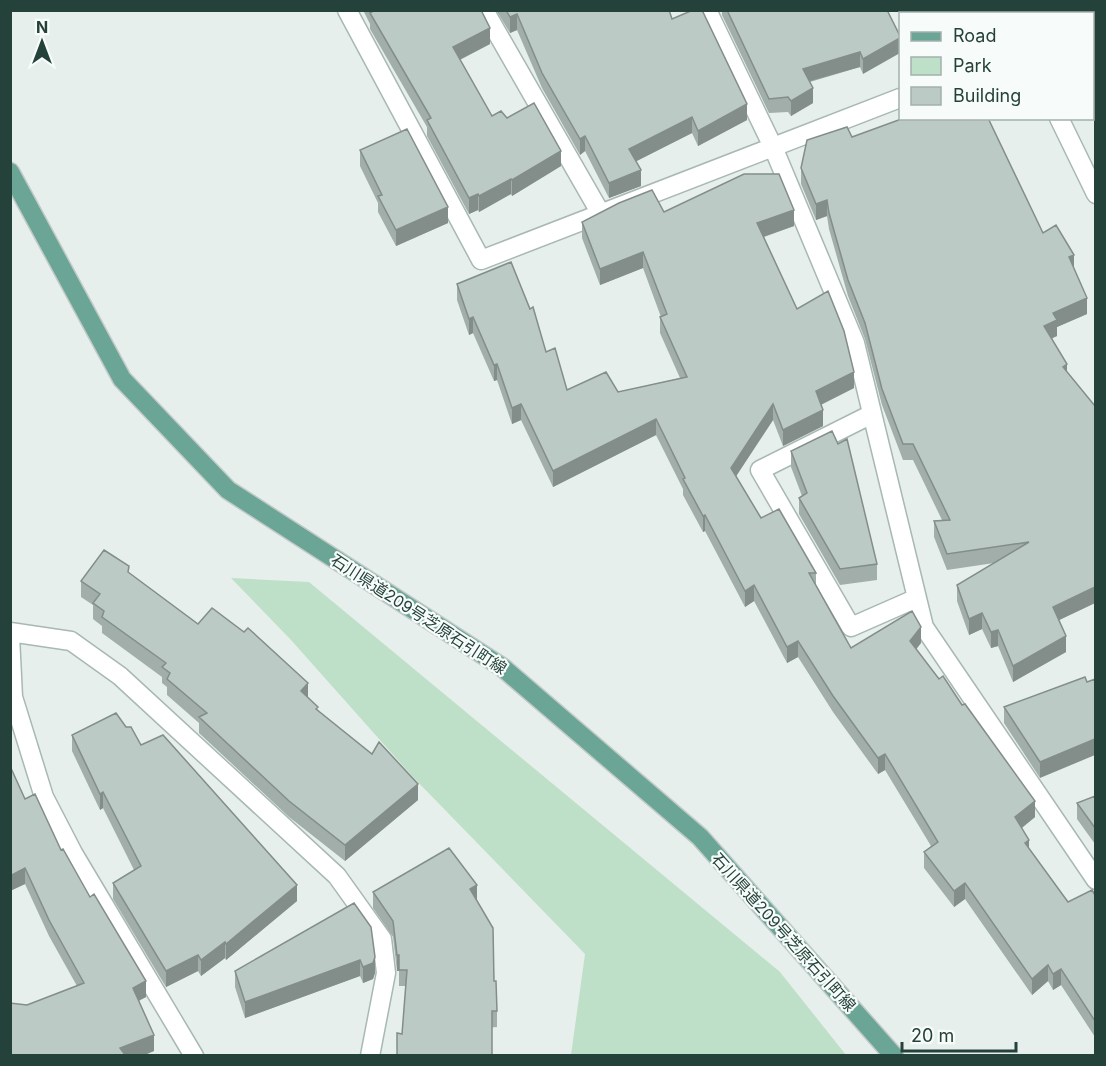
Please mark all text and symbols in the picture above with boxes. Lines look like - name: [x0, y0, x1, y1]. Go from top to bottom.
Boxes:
- north arrow: [12, 12, 72, 72]
- legend: [899, 12, 1094, 120]
- text: N: [36, 17, 48, 37]
- text: Road: [953, 25, 996, 46]
- text: Park: [953, 55, 992, 76]
- text: Building: [953, 85, 1021, 106]
- street label: 石川県道209号芝原石引町線: [327, 550, 511, 678]
- street label: 石川県道209号芝原石引町線: [708, 849, 860, 1015]
- scale bar: [902, 1015, 1016, 1053]
- text: 20 m: [911, 1025, 954, 1046]

